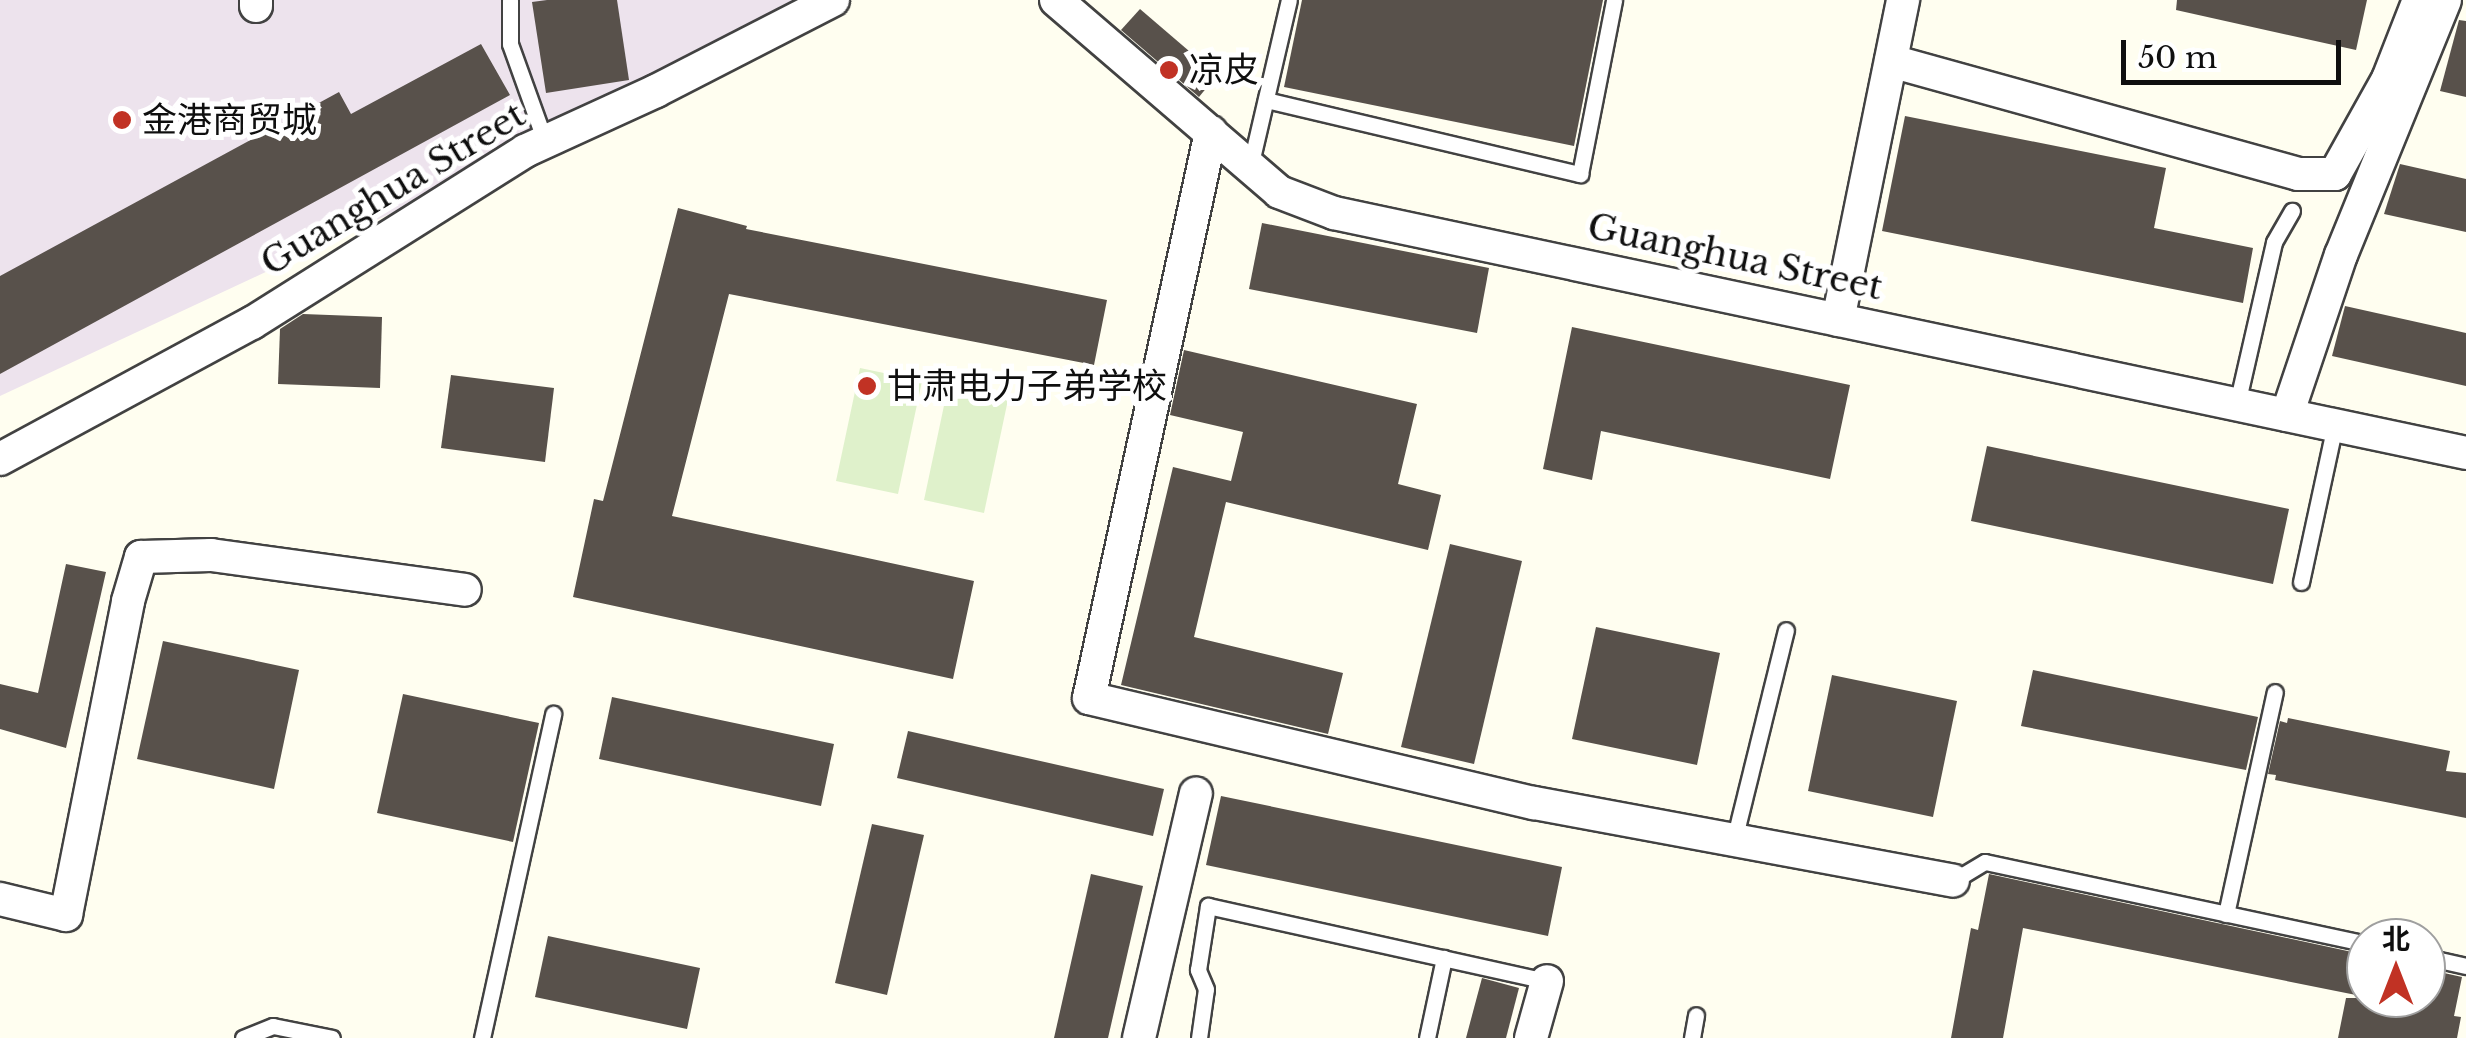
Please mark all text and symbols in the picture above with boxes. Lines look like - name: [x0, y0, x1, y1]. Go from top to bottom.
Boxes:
- scale bar: [2126, 20, 2346, 82]
- text: 50 m: [2138, 39, 2217, 76]
- place label: 凉皮: [1189, 49, 1259, 91]
- marker: 凉皮: [1158, 59, 1180, 81]
- street label: Guanghua Street: [253, 94, 533, 284]
- place label: 金港商贸城: [142, 99, 317, 141]
- marker: 金港商贸城: [111, 109, 133, 131]
- street label: Guanghua Street: [1584, 205, 1886, 309]
- place label: 甘肃电力子弟学校: [887, 365, 1167, 407]
- marker: 甘肃电力子弟学校: [856, 375, 878, 397]
- north arrow: [2346, 918, 2446, 1018]
- text: 北: [2382, 922, 2410, 957]

